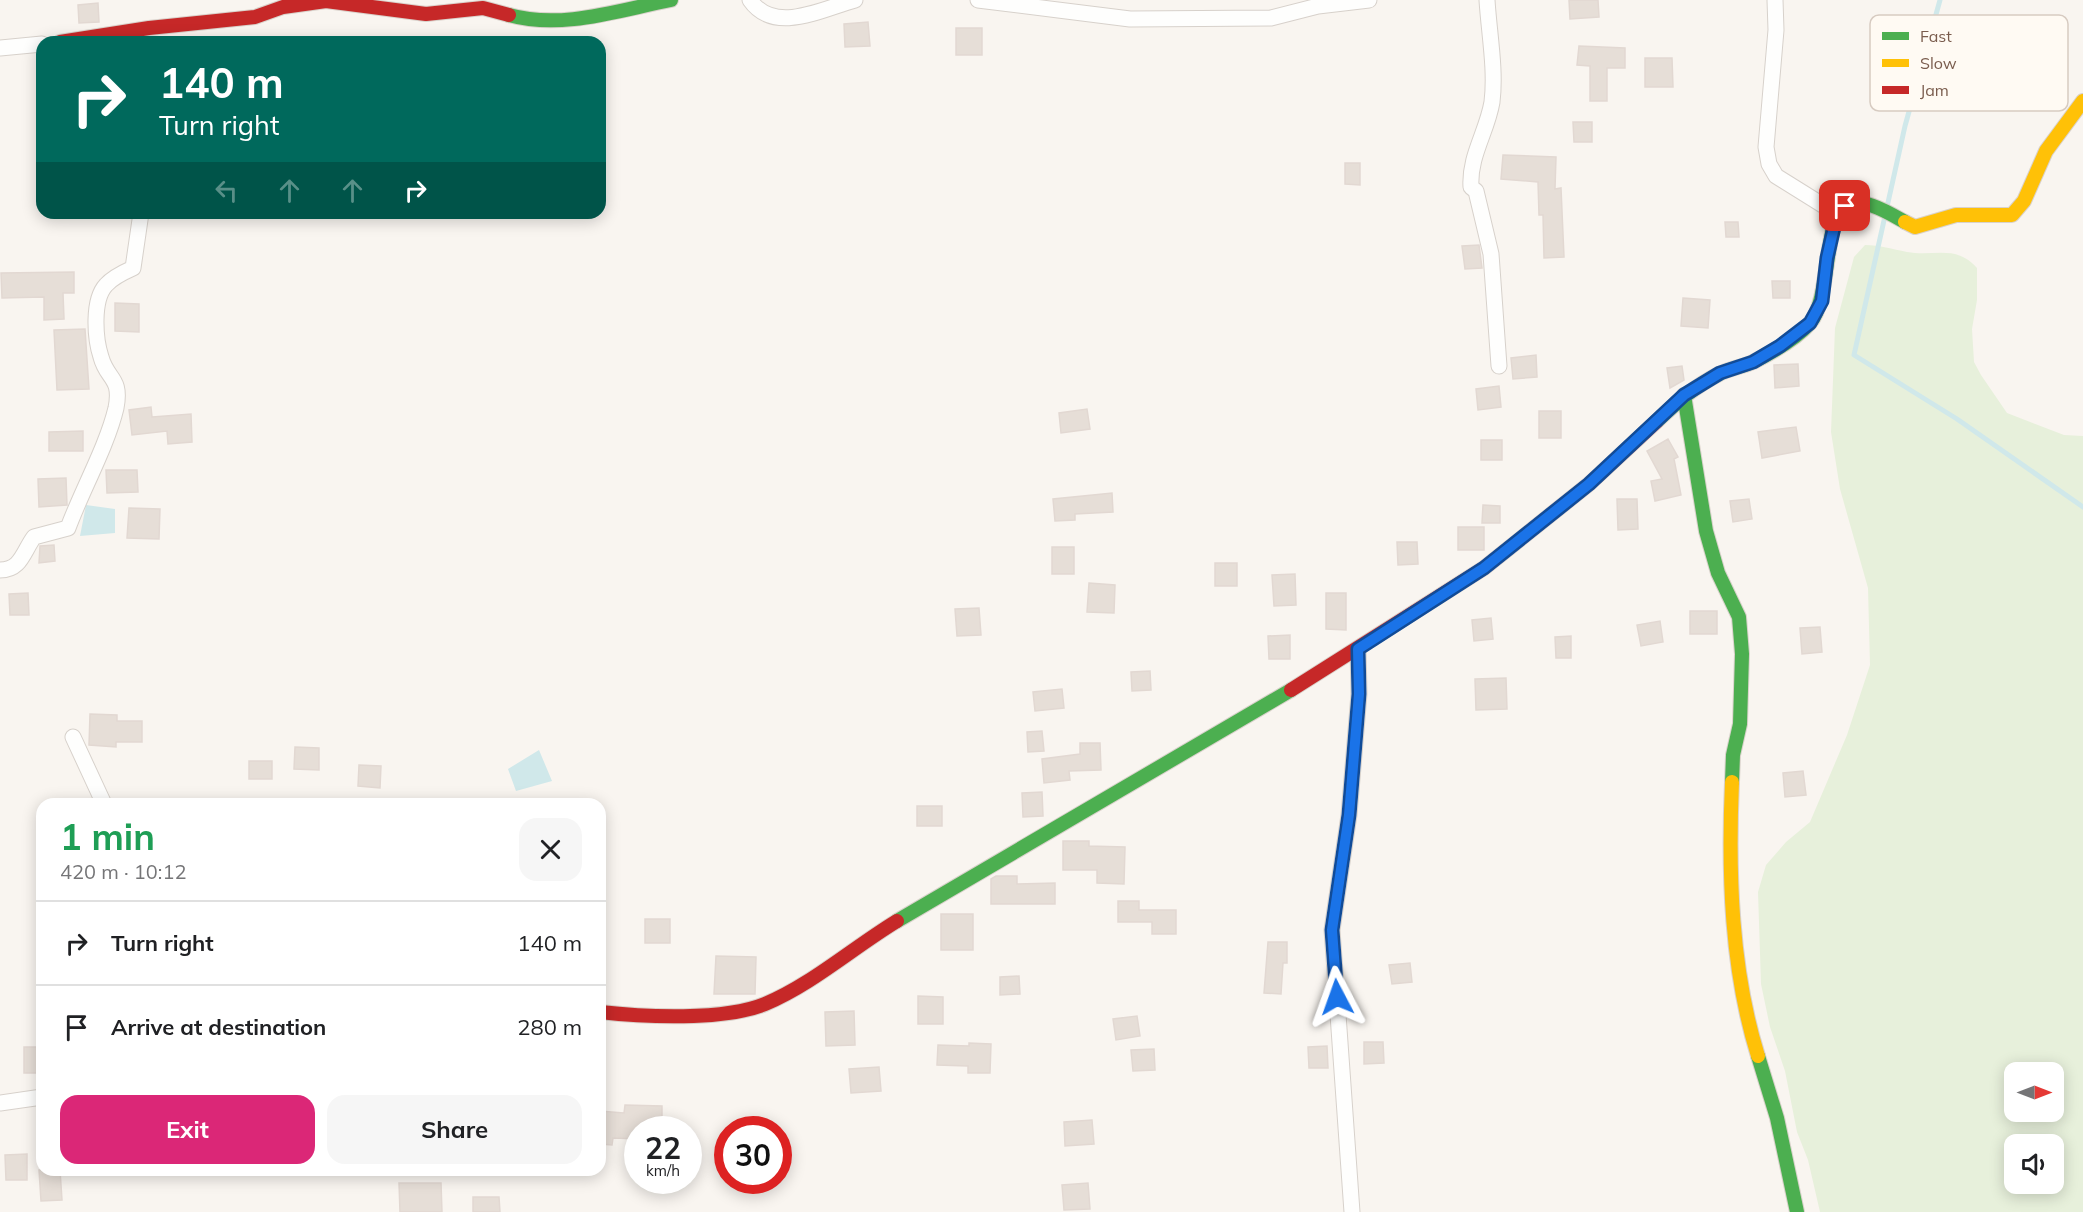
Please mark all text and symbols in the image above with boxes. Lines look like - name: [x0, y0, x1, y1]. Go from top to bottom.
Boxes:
- legend: [1870, 15, 2068, 111]
- text: Fast: [1920, 26, 1952, 46]
- text: Slow: [1920, 53, 1957, 73]
- text: 140 m: [159, 56, 284, 109]
- icon: right: [60, 60, 138, 138]
- text: Jam: [1920, 80, 1949, 100]
- text: Turn right: [159, 108, 279, 142]
- icon: left: [210, 174, 243, 207]
- icon: ahead: [273, 174, 306, 207]
- icon: ahead: [336, 174, 369, 207]
- icon: right: [399, 174, 432, 207]
- pin: [1819, 180, 1870, 231]
- icon: arrive: [1828, 189, 1861, 222]
- text: 1 min: [60, 814, 155, 859]
- button: close: [519, 818, 582, 881]
- text: 420 m · 10:12: [60, 859, 186, 884]
- icon: right: [60, 927, 93, 960]
- text: Turn right: [111, 929, 214, 957]
- text: 140 m: [517, 929, 582, 957]
- position arrow: [1305, 965, 1369, 1029]
- icon: arrive: [60, 1011, 93, 1044]
- text: Arrive at destination: [111, 1013, 326, 1041]
- text: 280 m: [517, 1013, 582, 1041]
- north arrow: [2004, 1062, 2064, 1122]
- map controls: [2004, 1062, 2064, 1194]
- button: Exit: [60, 1095, 315, 1164]
- button: Share: [327, 1095, 582, 1164]
- speed limit sign: 30: [714, 1116, 792, 1194]
- text: 22: [645, 1129, 681, 1167]
- button: sound: [2004, 1134, 2064, 1194]
- text: km/h: [646, 1161, 680, 1180]

